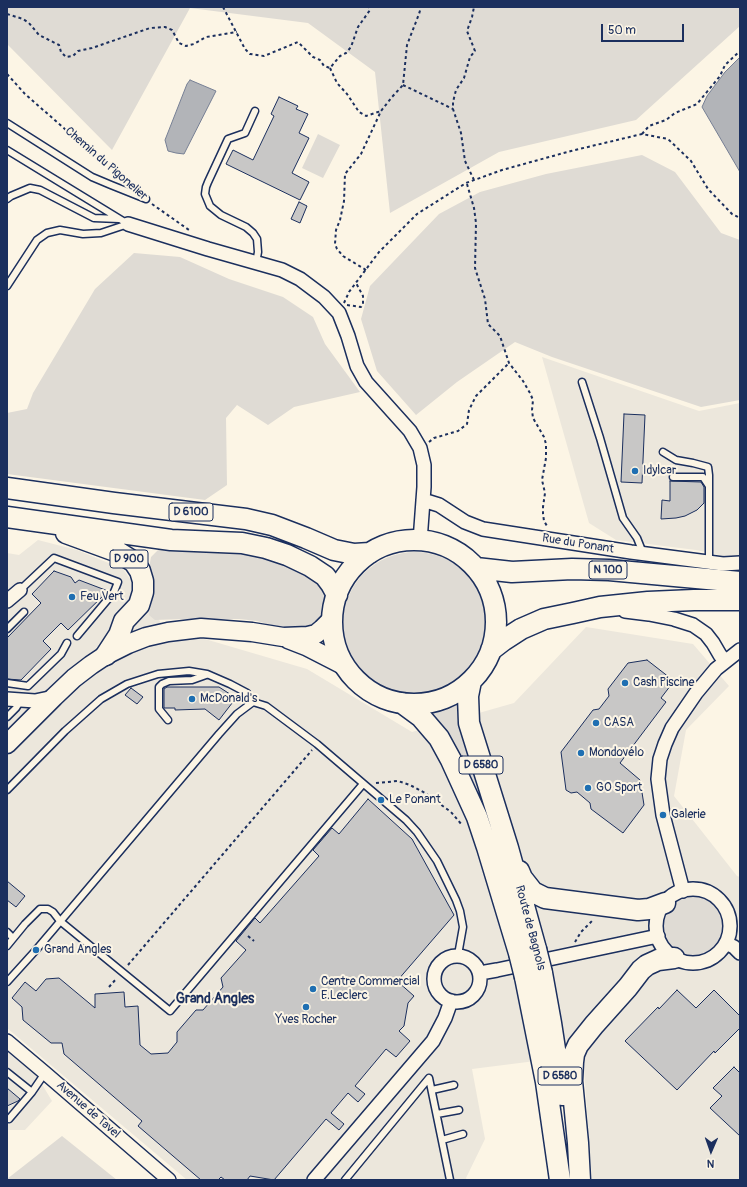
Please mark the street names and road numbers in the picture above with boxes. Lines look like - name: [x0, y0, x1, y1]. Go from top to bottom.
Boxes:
- street label: Chemin du Pigonelier: [62, 124, 150, 204]
- road number: D 6100: [169, 503, 213, 521]
- street label: Rue du Ponant: [541, 531, 615, 557]
- road number: D 900: [110, 550, 148, 568]
- road number: N 100: [589, 561, 627, 579]
- road number: D 6580: [459, 756, 503, 774]
- street label: Route de Bagnols: [512, 884, 548, 972]
- road number: D 6580: [538, 1067, 582, 1085]
- street label: Avenue de Tavel: [53, 1078, 123, 1142]

